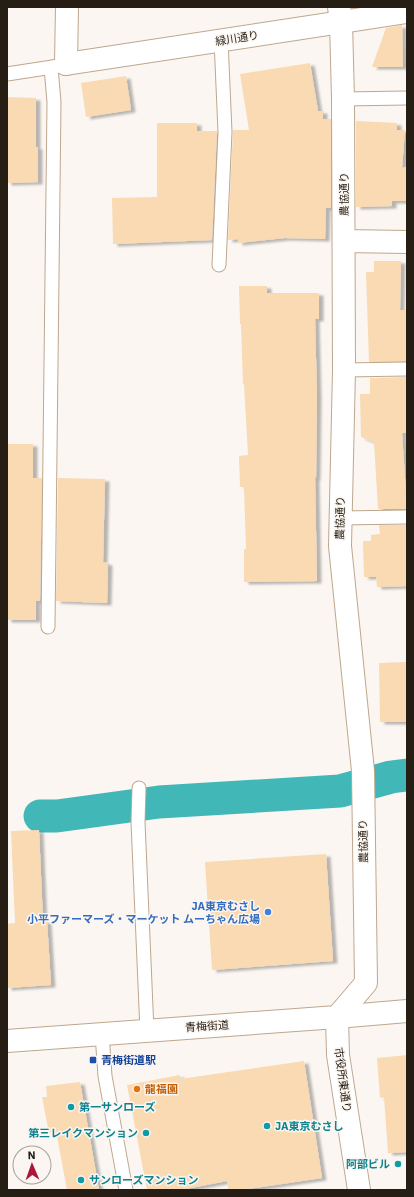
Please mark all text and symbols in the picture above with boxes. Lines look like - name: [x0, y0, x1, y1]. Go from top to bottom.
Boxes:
- street label: 緑川通り: [214, 28, 260, 48]
- street label: 農協通り: [337, 172, 351, 216]
- street label: 農協通り: [333, 496, 347, 540]
- street label: 農協通り: [356, 819, 370, 863]
- place label: JA東京むさし 小平ファーマーズ・マーケット ムーちゃん広場: [27, 899, 260, 926]
- marker: JA東京むさし 小平ファーマーズ・マーケット ムーちゃん広場: [263, 907, 273, 917]
- street label: 青梅街道: [185, 1017, 229, 1035]
- street label: 市役所東通り: [331, 1046, 355, 1114]
- place label: 青梅街道駅: [101, 1053, 156, 1067]
- marker: 青梅街道駅: [88, 1055, 98, 1065]
- place label: 龍福園: [145, 1082, 178, 1096]
- marker: 龍福園: [132, 1084, 142, 1094]
- place label: 第一サンローズ: [79, 1100, 155, 1114]
- marker: 第一サンローズ: [66, 1102, 76, 1112]
- place label: JA東京むさし: [275, 1119, 343, 1133]
- marker: JA東京むさし: [262, 1121, 272, 1131]
- place label: 第三レイクマンション: [28, 1126, 138, 1140]
- marker: 第三レイクマンション: [141, 1128, 151, 1138]
- north arrow: [12, 1145, 52, 1185]
- text: N: [27, 1148, 36, 1162]
- place label: 阿部ビル: [346, 1157, 390, 1171]
- marker: 阿部ビル: [393, 1159, 403, 1169]
- place label: サンローズマンション: [89, 1173, 198, 1187]
- marker: サンローズマンション: [76, 1175, 86, 1185]

